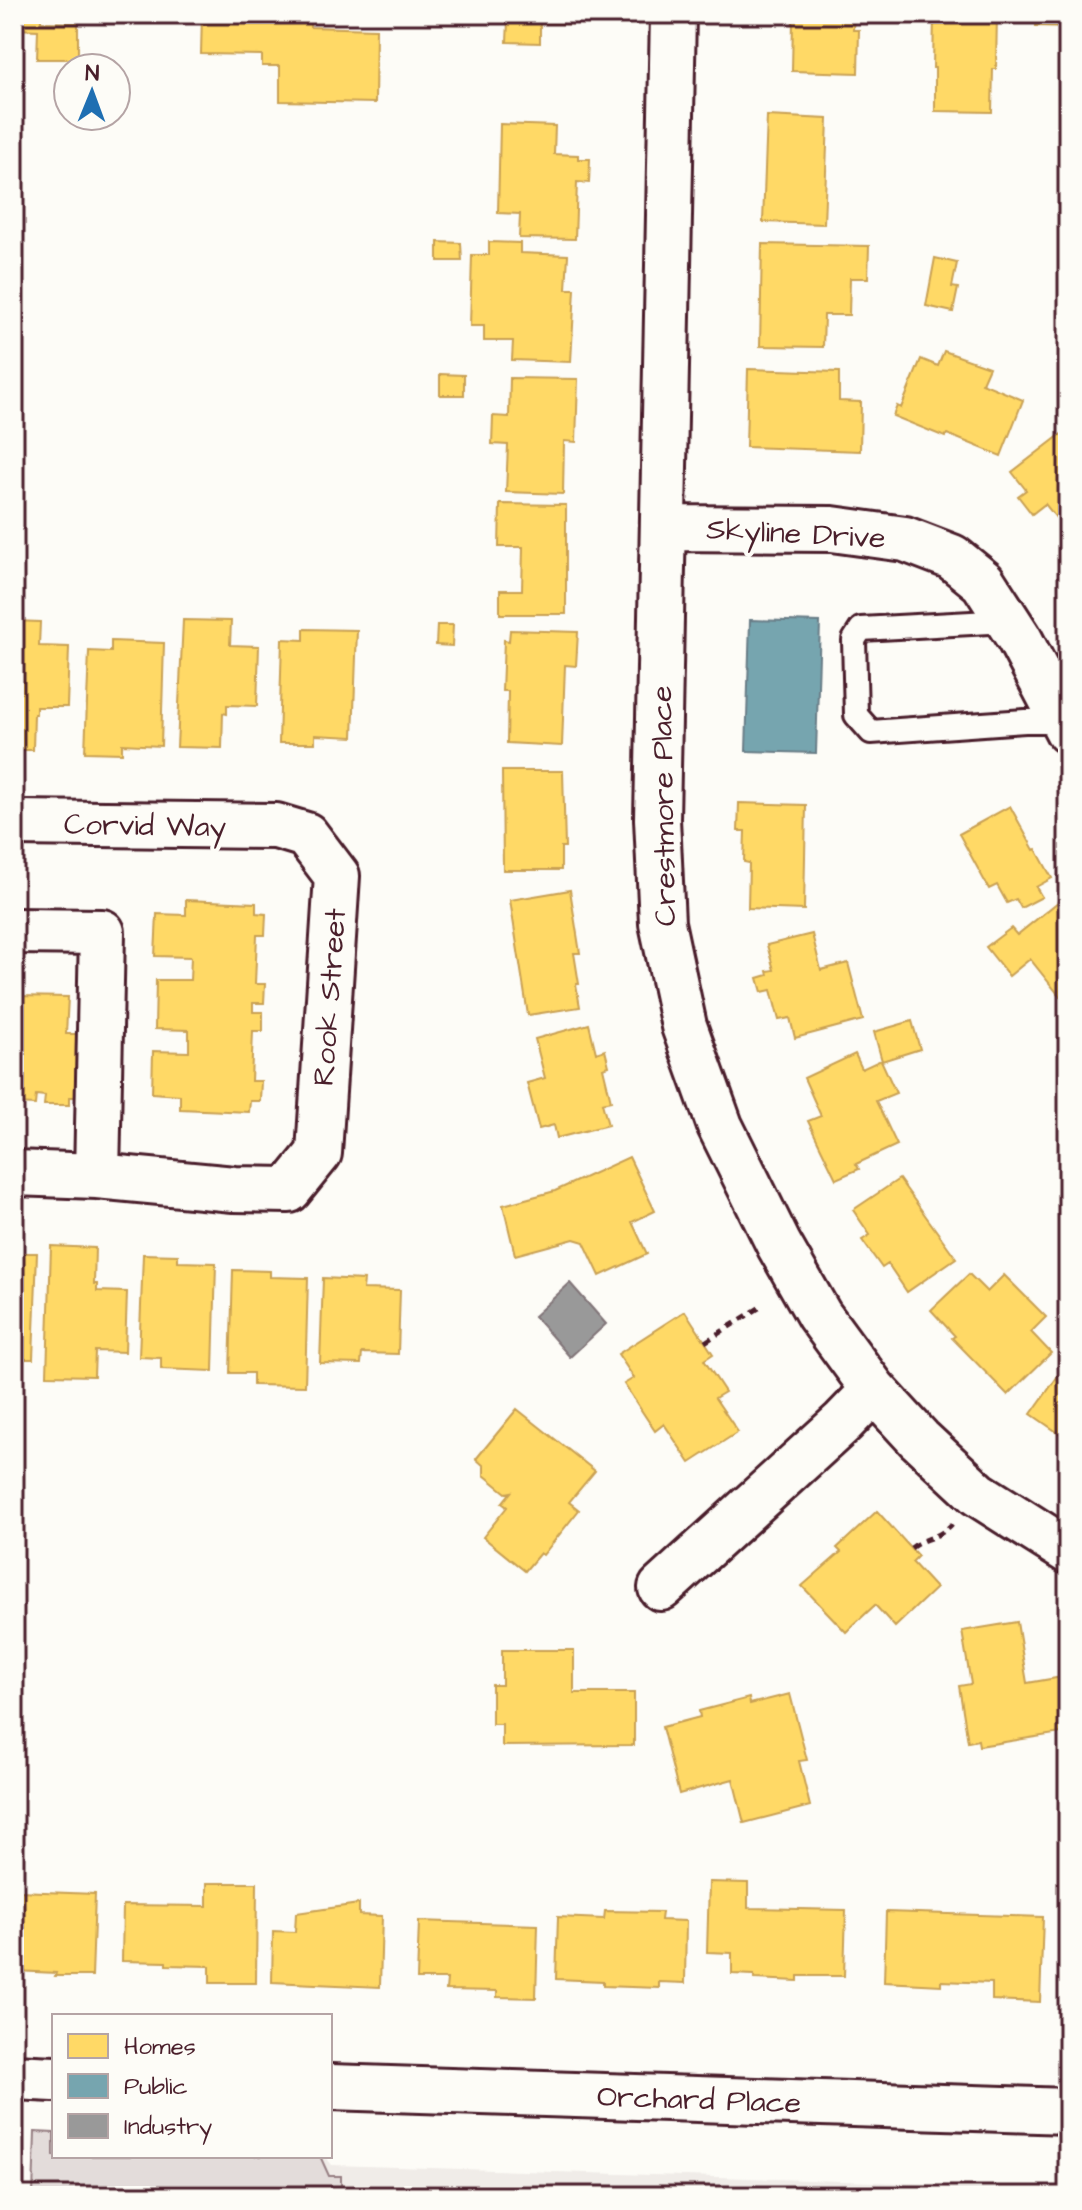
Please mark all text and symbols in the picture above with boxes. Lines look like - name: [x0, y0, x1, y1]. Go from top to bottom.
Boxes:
- north arrow: [52, 52, 132, 132]
- text: N: [85, 58, 100, 89]
- street label: Skyline Drive: [705, 508, 886, 561]
- street label: Crestmore Place: [641, 685, 687, 927]
- street label: Corvid Way: [64, 804, 226, 849]
- street label: Rook Street: [303, 907, 357, 1087]
- legend: [52, 2014, 332, 2158]
- text: Homes: [124, 2030, 196, 2064]
- text: Public: [124, 2070, 188, 2104]
- street label: Orchard Place: [596, 2075, 802, 2125]
- text: Industry: [124, 2110, 212, 2145]

